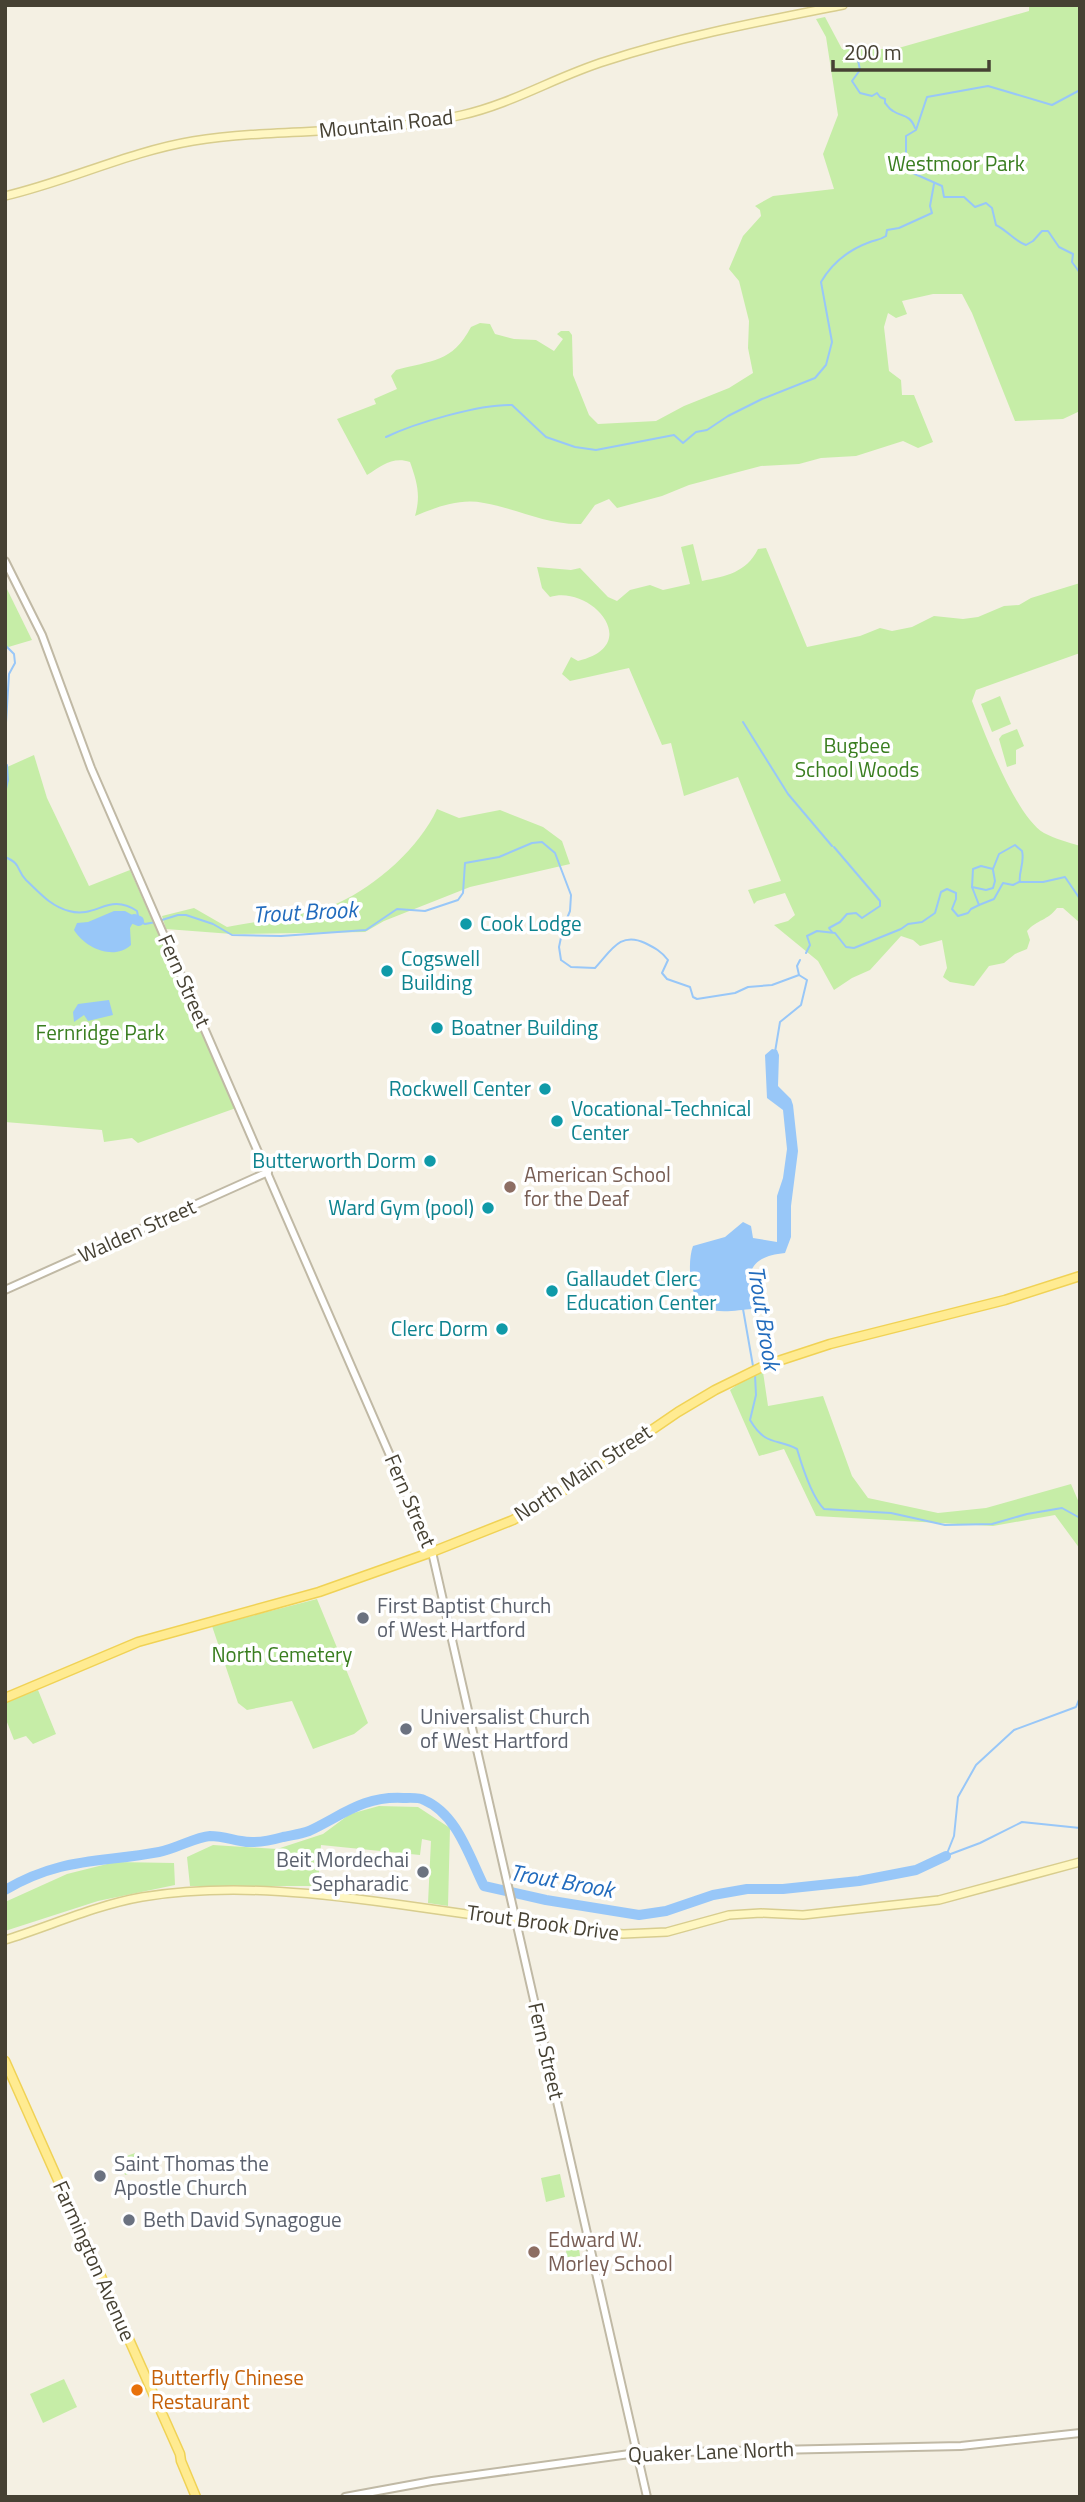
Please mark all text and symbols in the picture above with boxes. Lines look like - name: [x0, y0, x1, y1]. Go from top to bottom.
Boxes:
- scale bar: [833, 28, 989, 72]
- text: 200 m: [844, 36, 901, 68]
- street label: Mountain Road: [317, 100, 455, 146]
- park label: Westmoor Park: [887, 147, 1025, 179]
- park label: Bugbee School Woods: [795, 729, 919, 785]
- water label: Trout Brook: [252, 891, 361, 932]
- place label: Cook Lodge: [480, 907, 582, 939]
- marker: Cook Lodge: [458, 916, 474, 932]
- street label: Fern Street: [150, 929, 220, 1033]
- place label: Cogswell Building: [401, 942, 480, 998]
- marker: Cogswell Building: [379, 963, 395, 979]
- place label: Boatner Building: [451, 1011, 598, 1043]
- park label: Fernridge Park: [35, 1016, 165, 1048]
- marker: Boatner Building: [429, 1020, 445, 1036]
- place label: Rockwell Center: [389, 1072, 531, 1104]
- marker: Rockwell Center: [537, 1081, 553, 1097]
- place label: Vocational-Technical Center: [571, 1092, 751, 1148]
- marker: Vocational-Technical Center: [549, 1113, 565, 1129]
- place label: Butterworth Dorm: [252, 1144, 416, 1176]
- marker: Butterworth Dorm: [422, 1153, 438, 1169]
- place label: American School for the Deaf: [524, 1158, 671, 1214]
- marker: American School for the Deaf: [502, 1179, 518, 1195]
- street label: Walden Street: [73, 1190, 201, 1270]
- place label: Ward Gym (pool): [328, 1191, 474, 1223]
- marker: Ward Gym (pool): [480, 1200, 496, 1216]
- place label: Gallaudet Clerc Education Center: [566, 1262, 717, 1318]
- water label: Trout Brook: [739, 1264, 790, 1375]
- marker: Gallaudet Clerc Education Center: [544, 1283, 560, 1299]
- place label: Clerc Dorm: [391, 1312, 488, 1344]
- marker: Clerc Dorm: [494, 1321, 510, 1337]
- street label: North Main Street: [507, 1415, 658, 1529]
- street label: Fern Street: [377, 1449, 445, 1553]
- place label: First Baptist Church of West Hartford: [377, 1589, 551, 1645]
- marker: First Baptist Church of West Hartford: [355, 1610, 371, 1626]
- park label: North Cemetery: [211, 1638, 353, 1670]
- place label: Universalist Church of West Hartford: [420, 1700, 590, 1756]
- marker: Universalist Church of West Hartford: [398, 1721, 414, 1737]
- place label: Beit Mordechai Sepharadic: [276, 1843, 409, 1899]
- water label: Trout Brook: [508, 1854, 619, 1907]
- marker: Beit Mordechai Sepharadic: [415, 1864, 431, 1880]
- street label: Trout Brook Drive: [465, 1895, 621, 1949]
- street label: Fern Street: [520, 1999, 574, 2103]
- place label: Saint Thomas the Apostle Church: [114, 2147, 269, 2203]
- marker: Saint Thomas the Apostle Church: [92, 2168, 108, 2184]
- street label: Farmington Avenue: [45, 2175, 145, 2346]
- place label: Beth David Synagogue: [143, 2203, 342, 2235]
- marker: Beth David Synagogue: [121, 2212, 137, 2228]
- place label: Edward W. Morley School: [548, 2223, 673, 2279]
- marker: Edward W. Morley School: [526, 2244, 542, 2260]
- place label: Butterfly Chinese Restaurant: [151, 2361, 304, 2417]
- marker: Butterfly Chinese Restaurant: [129, 2382, 145, 2398]
- street label: Quaker Lane North: [627, 2432, 794, 2470]

